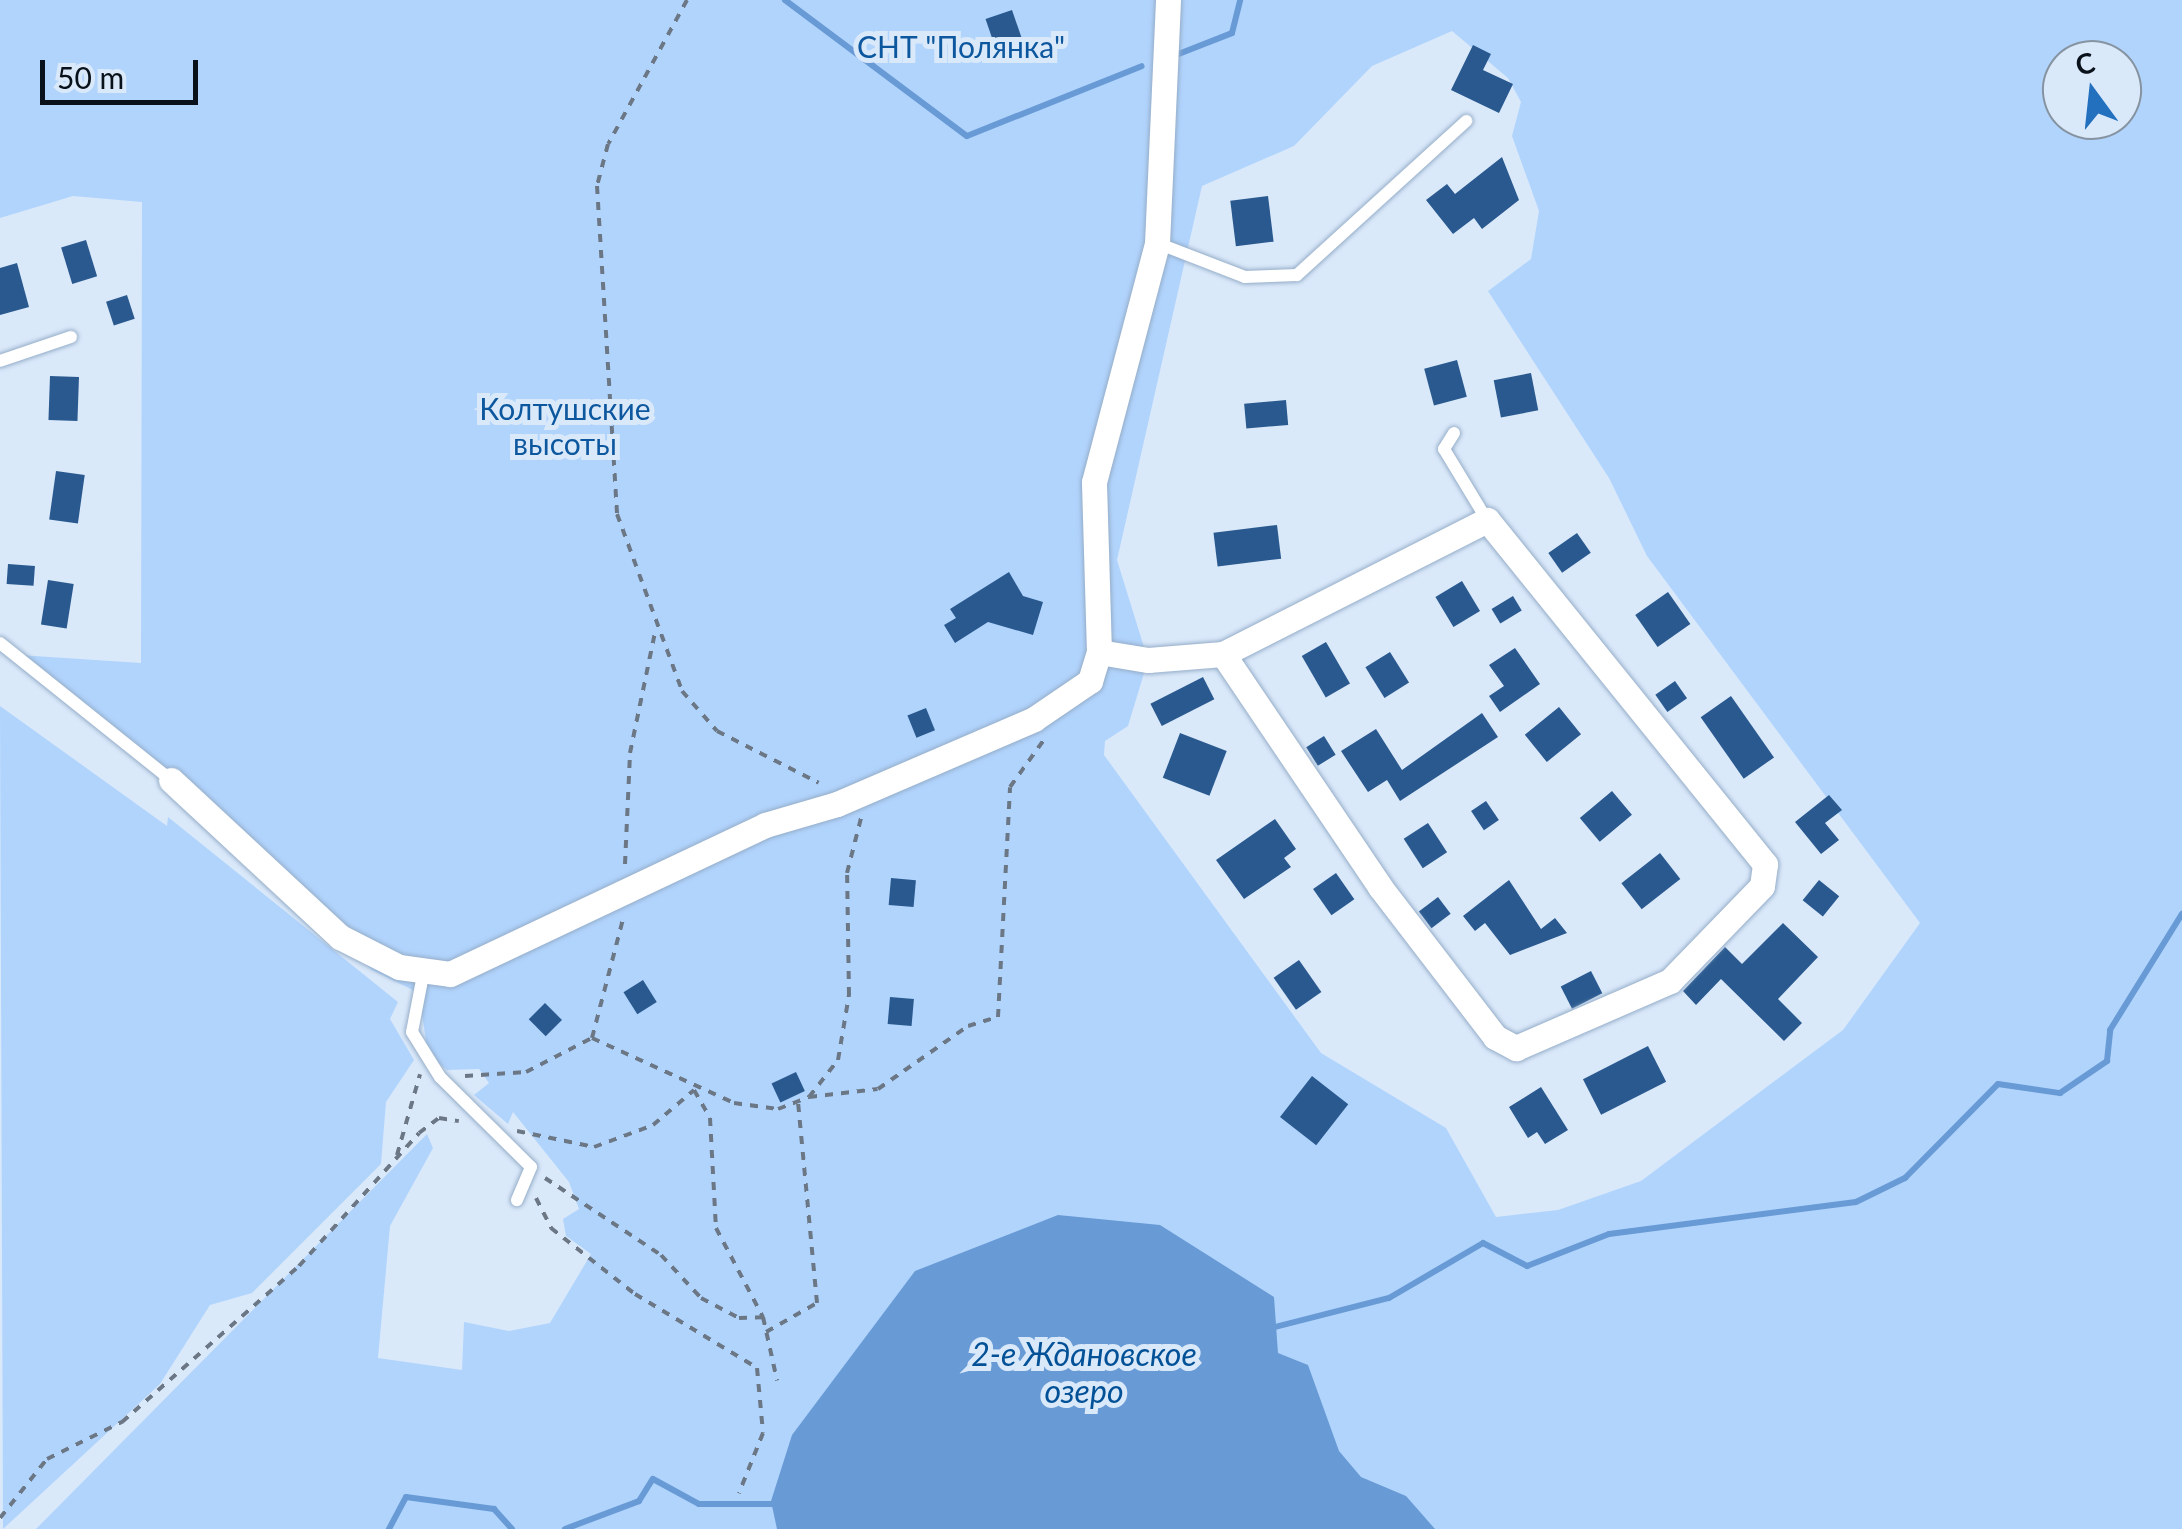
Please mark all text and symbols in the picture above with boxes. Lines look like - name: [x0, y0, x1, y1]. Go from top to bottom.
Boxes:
- park label: СНТ "Полянка": [857, 28, 1065, 64]
- scale bar: [45, 40, 202, 102]
- north arrow: [2042, 40, 2142, 140]
- text: С: [2071, 44, 2098, 82]
- text: 50 m: [57, 59, 124, 95]
- park label: Колтушские высоты: [479, 390, 651, 460]
- water label: 2-е Ждановское озеро: [971, 1336, 1197, 1411]

